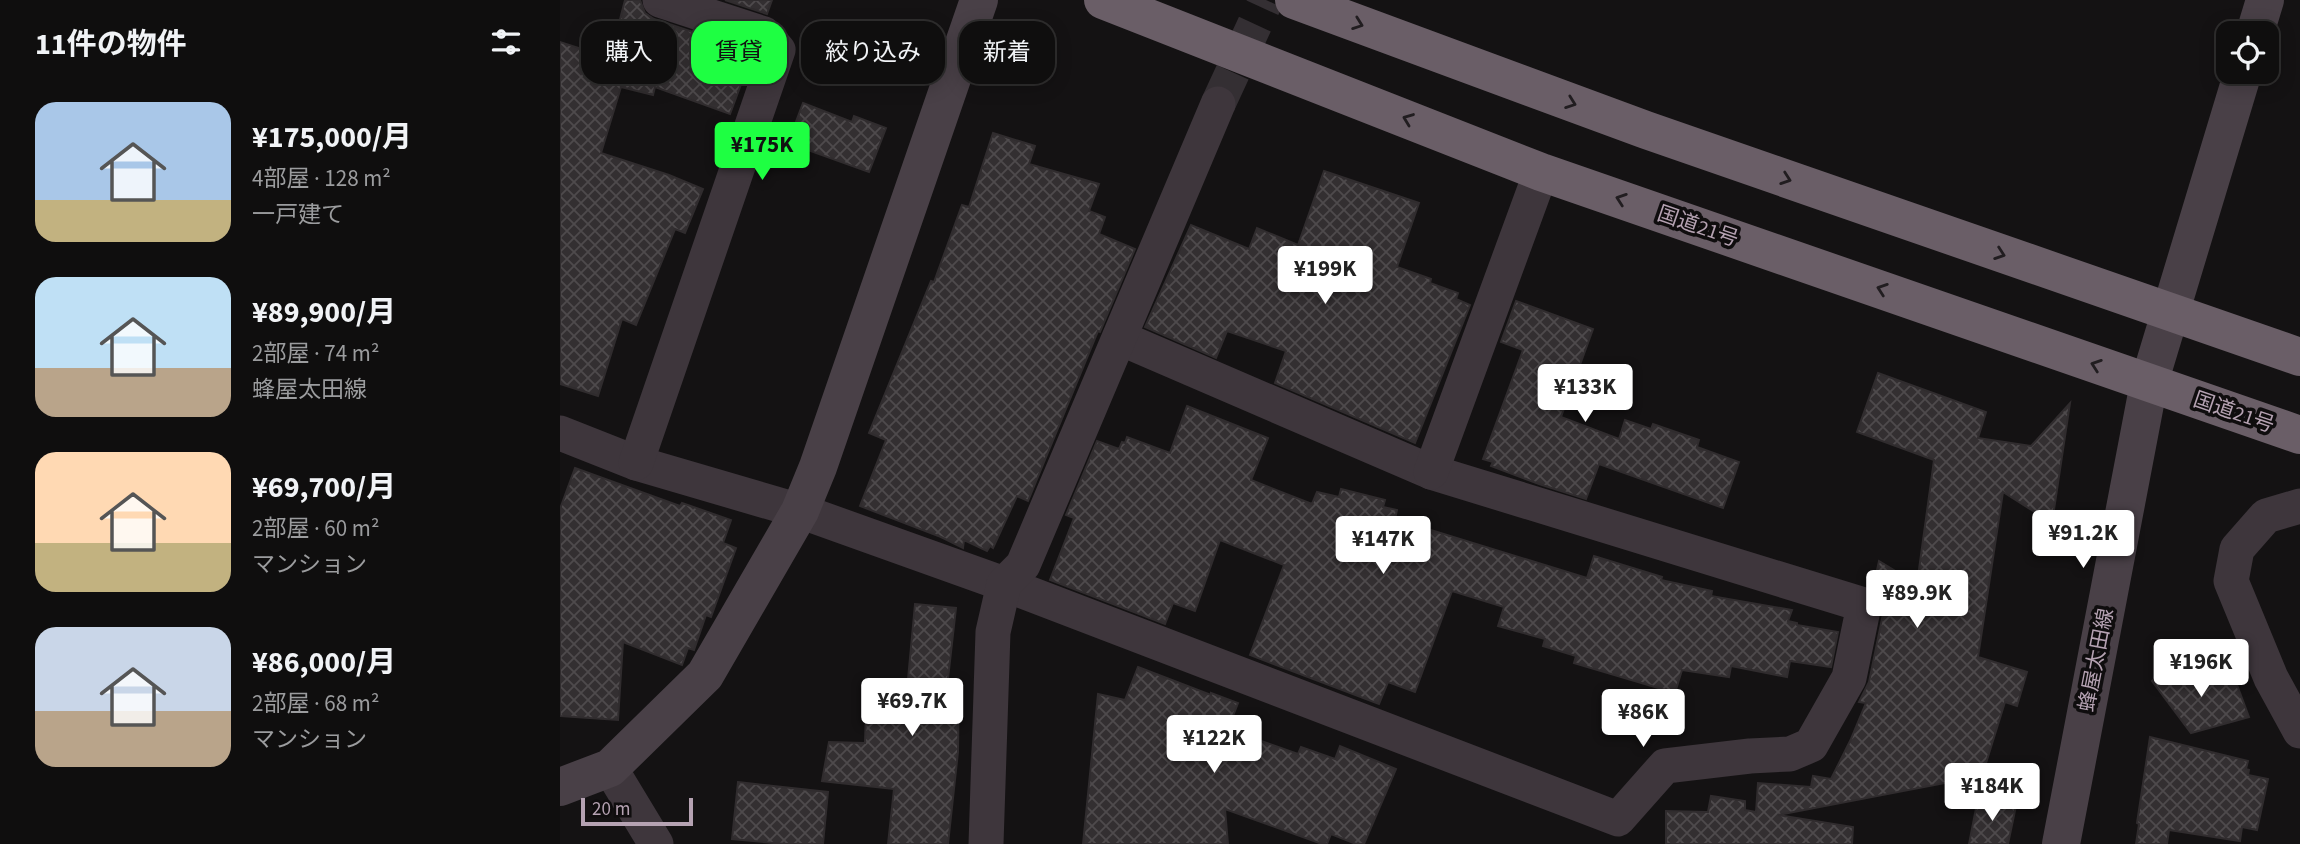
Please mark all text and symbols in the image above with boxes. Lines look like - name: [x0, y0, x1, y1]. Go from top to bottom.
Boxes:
- one-way arrow: [1351, 15, 1363, 29]
- chip: 購入: [581, 21, 677, 84]
- chip: 賃貸: [691, 21, 787, 84]
- chip: 絞り込み: [801, 21, 945, 84]
- chip: 新着: [959, 21, 1055, 84]
- map controls: [2216, 21, 2279, 84]
- button: locate: [2216, 21, 2279, 84]
- text: 11件の物件: [35, 23, 187, 66]
- icon: filters: [487, 23, 525, 61]
- one-way arrow: [1565, 94, 1577, 108]
- one-way arrow: [1402, 114, 1414, 128]
- text: ¥175,000/月: [252, 116, 412, 159]
- pin: ¥175K: [713, 122, 811, 182]
- text: ¥175K: [731, 128, 793, 161]
- icon: home: [91, 130, 175, 214]
- text: 4部屋 · 128 m²: [252, 162, 391, 195]
- one-way arrow: [1779, 171, 1791, 185]
- one-way arrow: [1615, 193, 1627, 207]
- text: 一戸建て: [252, 198, 344, 231]
- street label: 国道21号: [1653, 198, 1743, 254]
- pin: ¥199K: [1276, 246, 1374, 306]
- one-way arrow: [1994, 246, 2006, 260]
- text: ¥199K: [1294, 252, 1356, 285]
- one-way arrow: [1876, 283, 1888, 297]
- text: ¥89,900/月: [252, 291, 396, 334]
- icon: home: [91, 305, 175, 389]
- text: 2部屋 · 74 m²: [252, 337, 379, 370]
- one-way arrow: [2091, 359, 2103, 373]
- pin: ¥133K: [1536, 364, 1634, 424]
- text: ¥133K: [1554, 370, 1616, 403]
- text: 蜂屋太田線: [252, 373, 367, 406]
- street label: 国道21号: [2189, 384, 2279, 440]
- text: ¥69,700/月: [252, 466, 396, 509]
- icon: home: [91, 480, 175, 564]
- pin: ¥91.2K: [2026, 510, 2140, 570]
- text: 2部屋 · 60 m²: [252, 512, 379, 545]
- pin: ¥147K: [1334, 516, 1432, 576]
- text: ¥91.2K: [2048, 516, 2118, 549]
- text: ¥147K: [1352, 522, 1414, 555]
- text: マンション: [252, 548, 367, 581]
- pin: ¥89.9K: [1860, 570, 1974, 630]
- text: ¥89.9K: [1882, 576, 1952, 609]
- street label: 蜂屋太田線: [2071, 606, 2121, 714]
- pin: ¥196K: [2152, 640, 2250, 699]
- text: ¥86,000/月: [252, 641, 396, 684]
- text: ¥196K: [2170, 645, 2232, 678]
- icon: home: [91, 655, 175, 739]
- pin: ¥69.7K: [855, 678, 969, 738]
- text: ¥69.7K: [877, 684, 947, 717]
- text: 2部屋 · 68 m²: [252, 687, 379, 720]
- pin: ¥86K: [1602, 690, 1684, 749]
- text: ¥86K: [1618, 695, 1668, 728]
- pin: ¥122K: [1165, 716, 1263, 775]
- text: ¥122K: [1183, 721, 1245, 754]
- text: マンション: [252, 723, 367, 756]
- pin: ¥184K: [1943, 764, 2041, 823]
- text: ¥184K: [1961, 769, 2023, 802]
- scale bar: [581, 795, 693, 827]
- text: 20 m: [592, 796, 630, 823]

